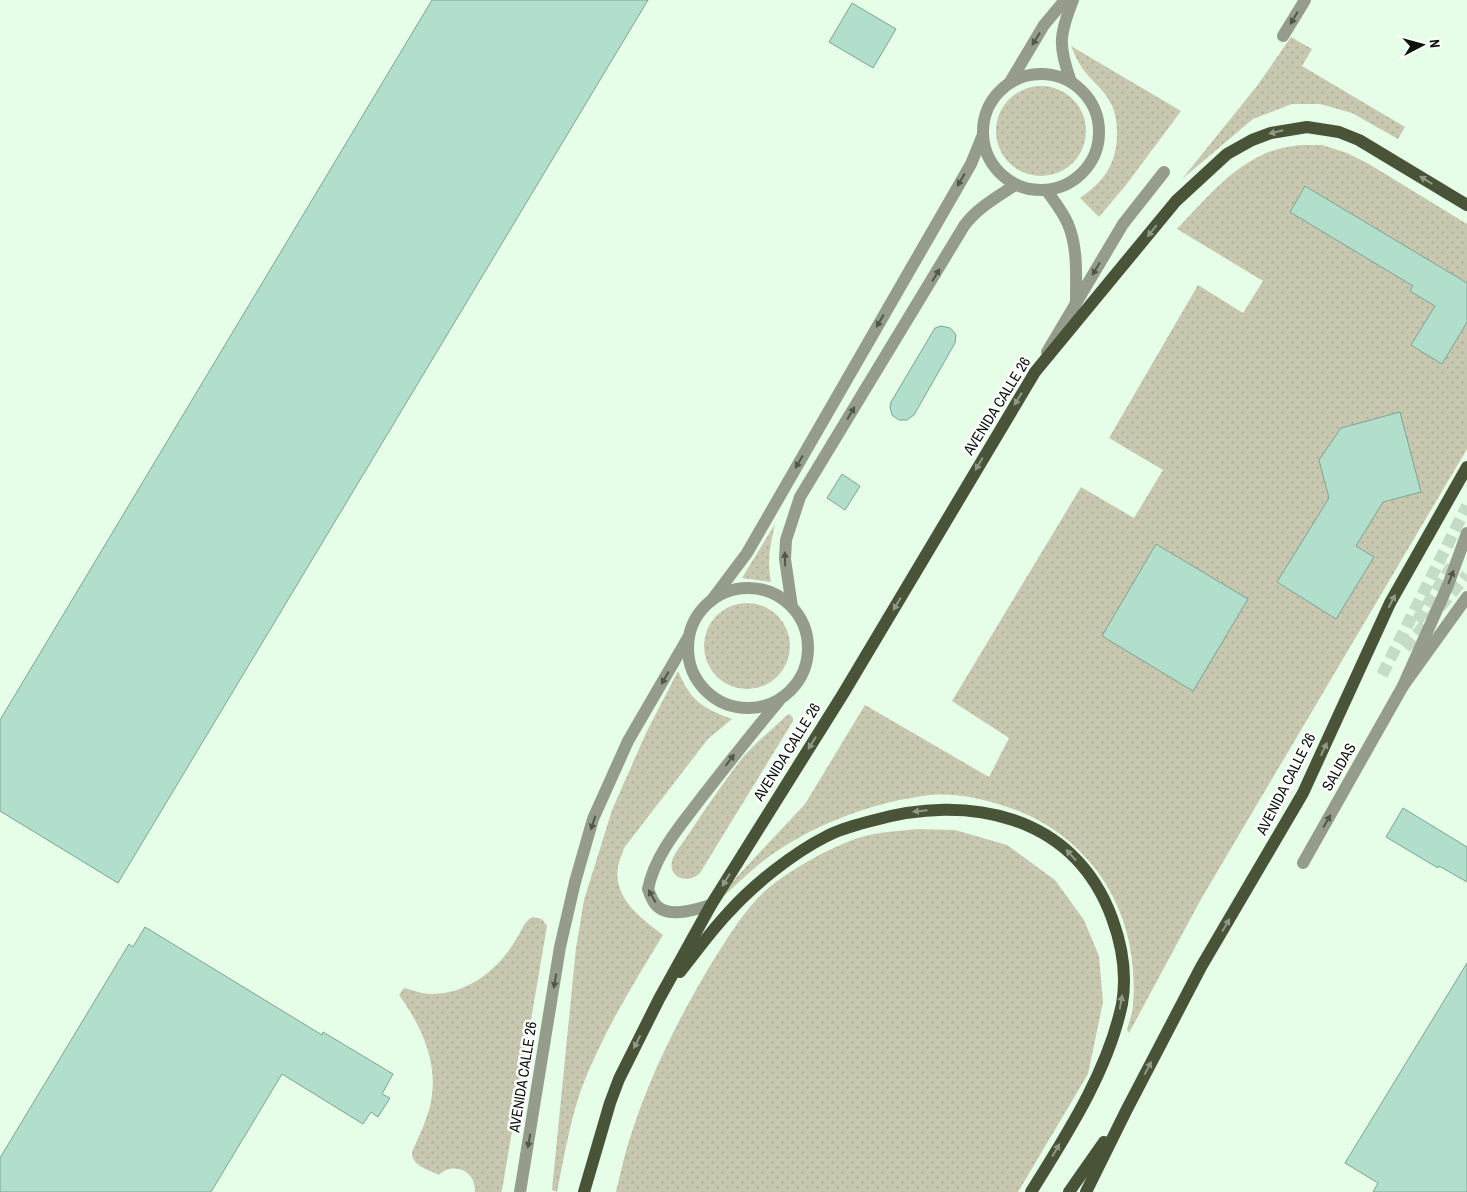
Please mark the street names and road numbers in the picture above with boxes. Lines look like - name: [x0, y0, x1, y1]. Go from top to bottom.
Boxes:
- street label: AVENIDA CALLE 26: [957, 353, 1035, 460]
- street label: AVENIDA CALLE 26: [747, 699, 825, 806]
- street label: AVENIDA CALLE 26: [1250, 729, 1320, 839]
- street label: SALIDAS: [1316, 739, 1361, 795]
- street label: AVENIDA CALLE 26: [503, 1020, 542, 1135]

